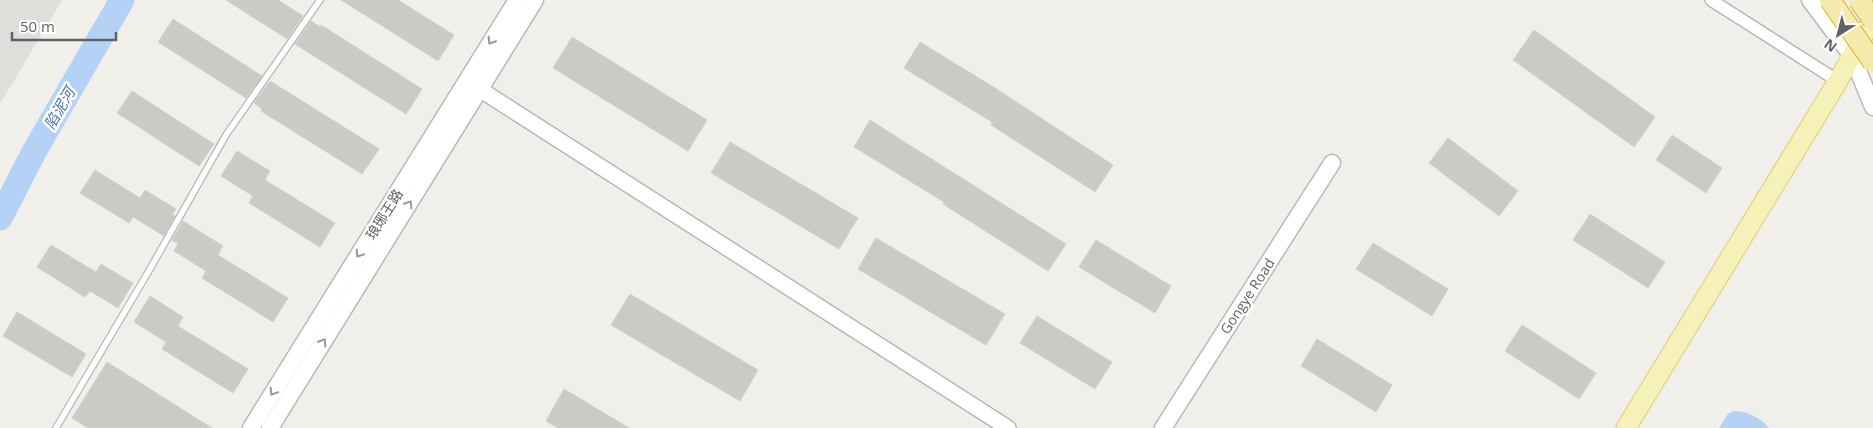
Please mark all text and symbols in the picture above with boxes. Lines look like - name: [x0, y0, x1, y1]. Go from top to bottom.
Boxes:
- scale bar: [12, 10, 116, 42]
- north arrow: [1813, 10, 1863, 60]
- text: 50 m: [20, 16, 55, 36]
- text: N: [1820, 35, 1840, 57]
- one-way arrow: [488, 36, 497, 45]
- water label: 陷泥河: [39, 81, 80, 132]
- street label: 琅琊王路: [361, 185, 407, 243]
- one-way arrow: [402, 200, 412, 209]
- one-way arrow: [356, 248, 365, 257]
- street label: Gongye Road: [1215, 254, 1279, 338]
- one-way arrow: [317, 338, 326, 347]
- one-way arrow: [270, 386, 280, 395]

